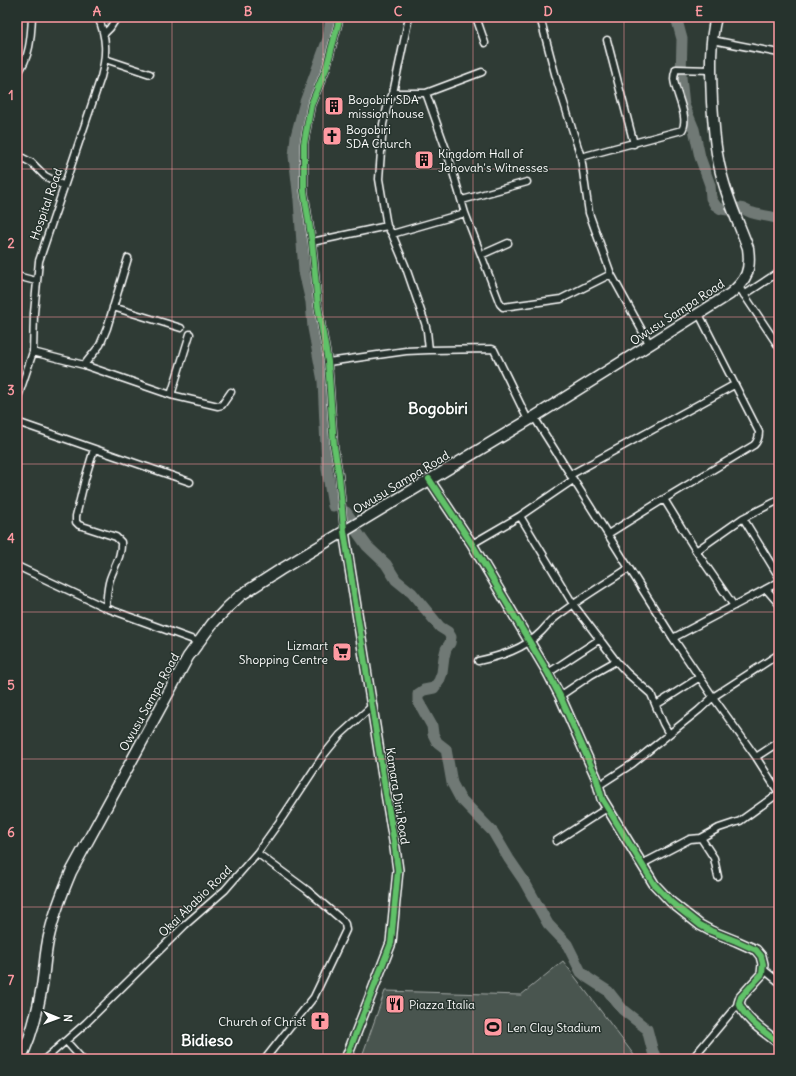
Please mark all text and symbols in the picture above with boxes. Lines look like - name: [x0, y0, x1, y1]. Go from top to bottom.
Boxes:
- text: A: [93, 3, 102, 20]
- text: B: [244, 3, 253, 20]
- text: C: [394, 3, 403, 20]
- text: D: [543, 3, 553, 20]
- text: E: [695, 3, 703, 20]
- text: 1: [8, 87, 14, 104]
- place label: Bogobiri SDA mission house: [348, 92, 424, 121]
- building icon: Bogobiri SDA mission house: [323, 95, 345, 117]
- place label: Bogobiri SDA Church: [346, 122, 411, 151]
- church icon: Bogobiri SDA Church: [321, 125, 343, 147]
- place label: Kingdom Hall of Jehovah's Witnesses: [438, 146, 548, 175]
- building icon: Kingdom Hall of Jehovah's Witnesses: [413, 149, 435, 171]
- street label: Hospital Road: [27, 166, 65, 242]
- text: 2: [7, 235, 15, 252]
- street label: Owusu Sampa Road: [627, 276, 727, 348]
- text: 3: [7, 382, 15, 399]
- district label: Bogobiri: [408, 398, 468, 419]
- street label: Owusu Sampa Road: [350, 447, 452, 517]
- text: 4: [7, 530, 15, 547]
- place label: Lizmart Shopping Centre: [239, 638, 328, 667]
- supermarket icon: Lizmart Shopping Centre: [331, 641, 353, 663]
- street label: Owusu Sampa Road: [116, 650, 182, 754]
- text: 5: [7, 677, 15, 694]
- street label: Kamara Dini Road: [383, 746, 413, 846]
- text: 6: [7, 824, 15, 841]
- street label: Okai Ababio Road: [155, 862, 235, 940]
- text: 7: [8, 972, 15, 989]
- restaurant icon: Piazza Italia: [384, 993, 406, 1015]
- place label: Piazza Italia: [409, 997, 475, 1012]
- north arrow: [38, 998, 78, 1038]
- church icon: Church of Christ: [309, 1010, 331, 1032]
- text: N: [61, 1014, 75, 1022]
- place label: Church of Christ: [218, 1014, 306, 1029]
- sports icon: Len Clay Stadium: [482, 1016, 504, 1038]
- place label: Len Clay Stadium: [507, 1020, 602, 1035]
- district label: Bidieso: [181, 1030, 233, 1050]

